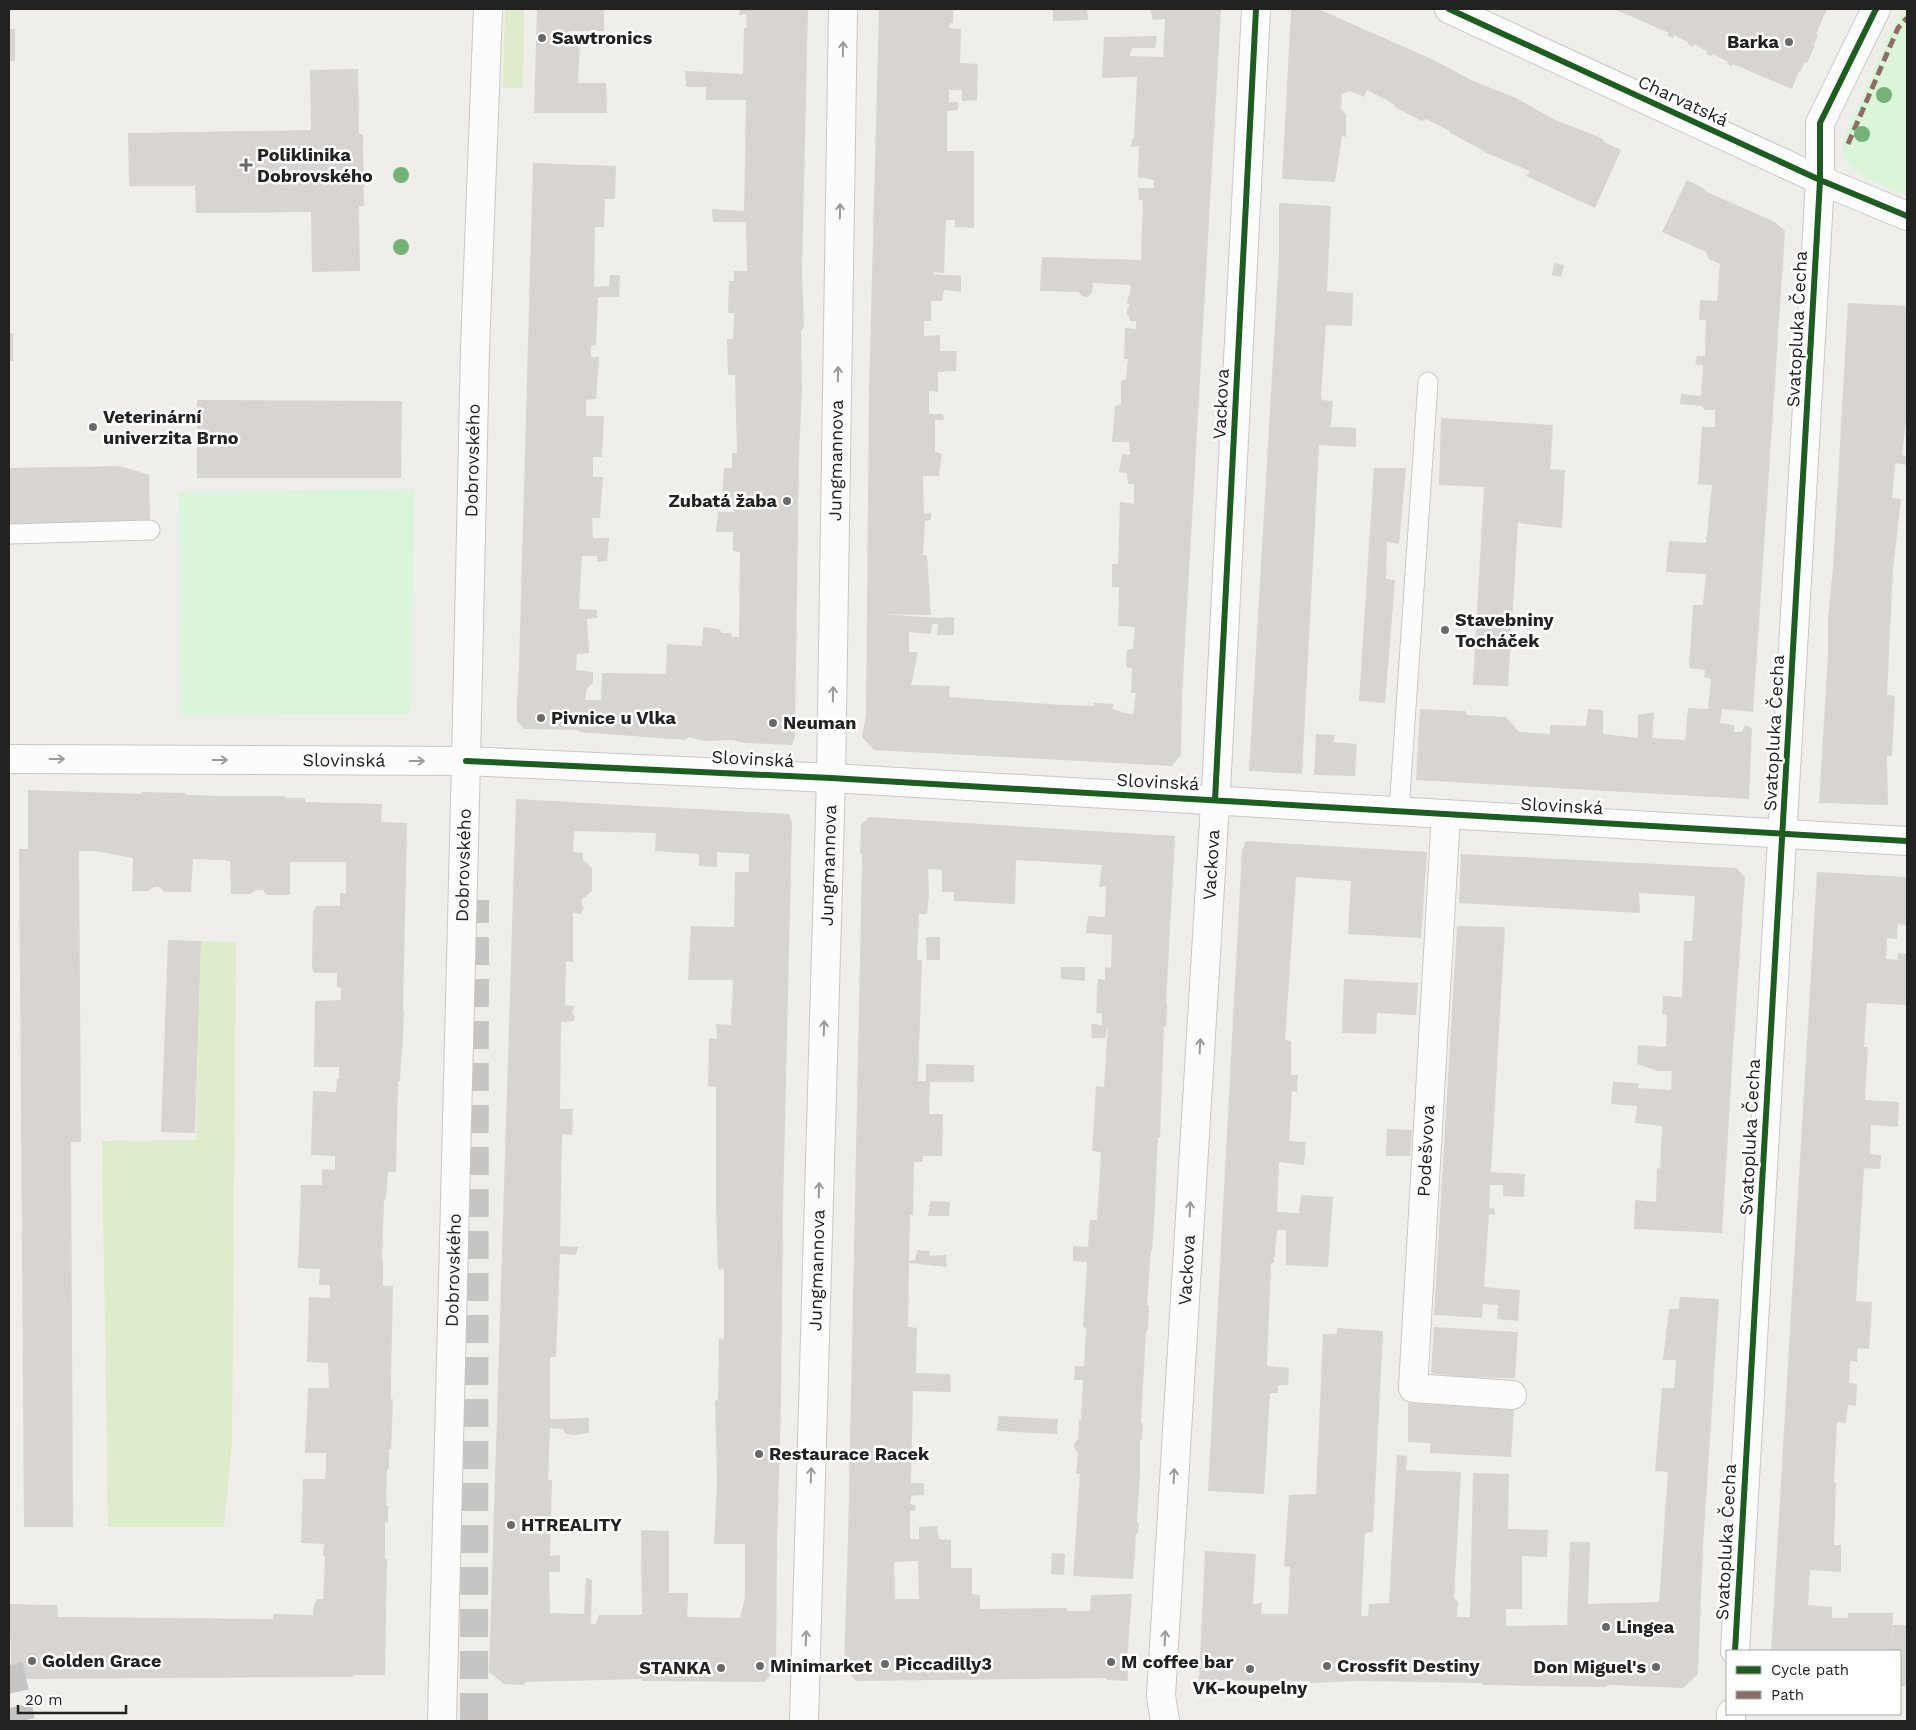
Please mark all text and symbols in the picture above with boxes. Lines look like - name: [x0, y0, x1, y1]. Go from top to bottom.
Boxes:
- place label: Sawtronics: [552, 27, 653, 48]
- place label: Barka: [1727, 31, 1780, 52]
- marker: Sawtronics: [536, 32, 548, 44]
- marker: Barka: [1783, 36, 1795, 48]
- one-way arrow: [838, 41, 847, 57]
- street label: Charvatská: [1635, 70, 1732, 131]
- place label: Poliklinika Dobrovského: [257, 144, 373, 186]
- marker: Poliklinika Dobrovského: [239, 158, 253, 172]
- one-way arrow: [835, 204, 845, 220]
- street label: Svatopluka Čecha: [1782, 250, 1811, 408]
- one-way arrow: [833, 366, 842, 382]
- street label: Vackova: [1208, 368, 1233, 440]
- street label: Jungmannova: [824, 399, 847, 521]
- street label: Dobrovského: [460, 403, 484, 518]
- place label: Veterinární univerzita Brno: [103, 406, 239, 448]
- marker: Veterinární univerzita Brno: [87, 421, 99, 433]
- place label: Zubatá žaba: [669, 490, 778, 511]
- marker: Zubatá žaba: [781, 495, 793, 507]
- place label: Stavebniny Tocháček: [1455, 609, 1554, 651]
- marker: Stavebniny Tocháček: [1439, 624, 1451, 636]
- street label: Svatopluka Čecha: [1759, 654, 1788, 812]
- one-way arrow: [828, 686, 837, 702]
- place label: Pivnice u Vlka: [551, 707, 677, 728]
- marker: Pivnice u Vlka: [535, 712, 547, 724]
- place label: Neuman: [783, 712, 856, 733]
- marker: Neuman: [767, 717, 779, 729]
- street label: Slovinská: [711, 746, 795, 771]
- street label: Slovinská: [302, 749, 386, 771]
- one-way arrow: [49, 754, 65, 764]
- one-way arrow: [212, 755, 228, 765]
- one-way arrow: [409, 756, 425, 766]
- street label: Slovinská: [1116, 769, 1200, 794]
- street label: Slovinská: [1520, 793, 1604, 818]
- street label: Jungmannova: [816, 804, 840, 926]
- street label: Dobrovského: [451, 808, 475, 922]
- street label: Vackova: [1198, 829, 1223, 901]
- one-way arrow: [819, 1020, 829, 1036]
- one-way arrow: [1195, 1039, 1205, 1055]
- street label: Svatopluka Čecha: [1735, 1058, 1764, 1216]
- street label: Podešvova: [1413, 1104, 1438, 1197]
- one-way arrow: [814, 1182, 824, 1198]
- one-way arrow: [1186, 1201, 1195, 1217]
- street label: Jungmannova: [804, 1209, 829, 1331]
- street label: Dobrovského: [441, 1213, 465, 1327]
- street label: Vackova: [1174, 1234, 1199, 1306]
- place label: Restaurace Racek: [769, 1443, 930, 1464]
- marker: Restaurace Racek: [753, 1448, 765, 1460]
- street label: Svatopluka Čecha: [1711, 1463, 1740, 1621]
- one-way arrow: [806, 1467, 816, 1484]
- one-way arrow: [1170, 1468, 1179, 1484]
- place label: HTREALITY: [521, 1514, 622, 1535]
- marker: HTREALITY: [505, 1519, 517, 1531]
- place label: Lingea: [1616, 1616, 1675, 1637]
- marker: Lingea: [1600, 1621, 1612, 1633]
- one-way arrow: [801, 1630, 811, 1646]
- one-way arrow: [1160, 1630, 1169, 1646]
- place label: Golden Grace: [42, 1650, 161, 1671]
- legend: [1726, 1650, 1901, 1715]
- place label: M coffee bar: [1121, 1651, 1234, 1672]
- place label: Piccadilly3: [895, 1653, 992, 1674]
- marker: Golden Grace: [26, 1655, 38, 1667]
- place label: Minimarket: [770, 1655, 872, 1676]
- place label: Crossfit Destiny: [1337, 1655, 1480, 1676]
- marker: M coffee bar: [1105, 1656, 1117, 1668]
- place label: Don Miguel's: [1533, 1656, 1646, 1677]
- place label: STANKA: [639, 1657, 712, 1678]
- marker: Piccadilly3: [879, 1658, 891, 1670]
- marker: Minimarket: [754, 1660, 766, 1672]
- marker: Crossfit Destiny: [1321, 1660, 1333, 1672]
- marker: Don Miguel's: [1650, 1661, 1662, 1673]
- text: Cycle path: [1771, 1661, 1849, 1679]
- marker: STANKA: [715, 1662, 727, 1674]
- marker: VK-koupelny: [1244, 1663, 1256, 1675]
- place label: VK-koupelny: [1193, 1677, 1308, 1698]
- scale bar: [18, 1682, 125, 1714]
- text: Path: [1771, 1686, 1804, 1704]
- text: 20 m: [25, 1691, 63, 1709]

